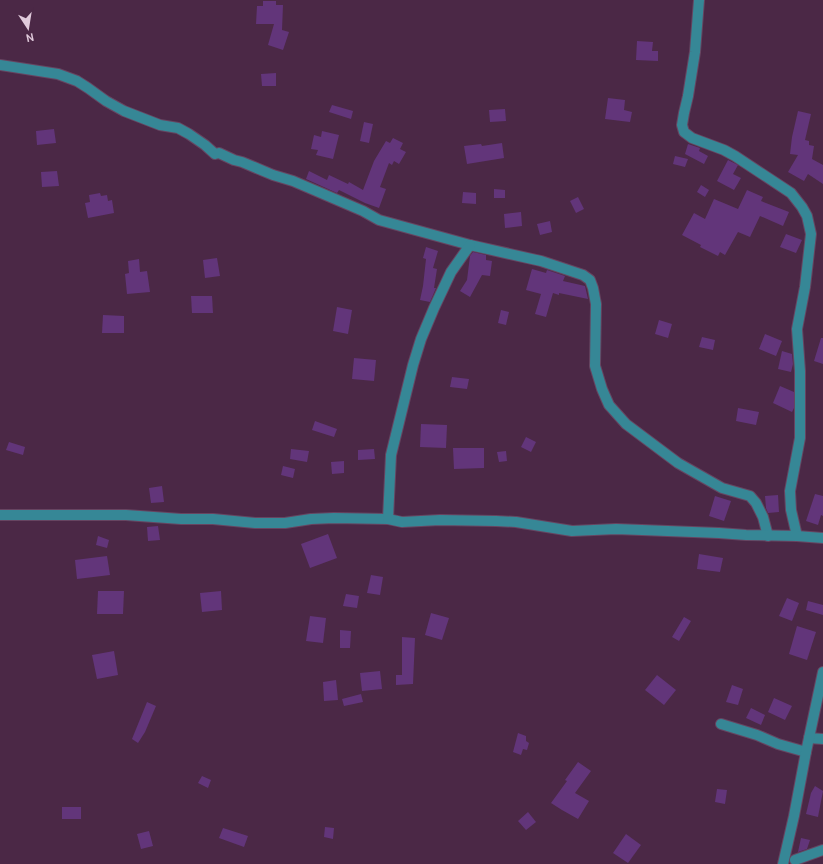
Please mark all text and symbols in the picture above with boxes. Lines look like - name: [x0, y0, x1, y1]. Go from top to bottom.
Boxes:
- north arrow: [8, 8, 48, 48]
- text: N: [25, 30, 35, 45]

